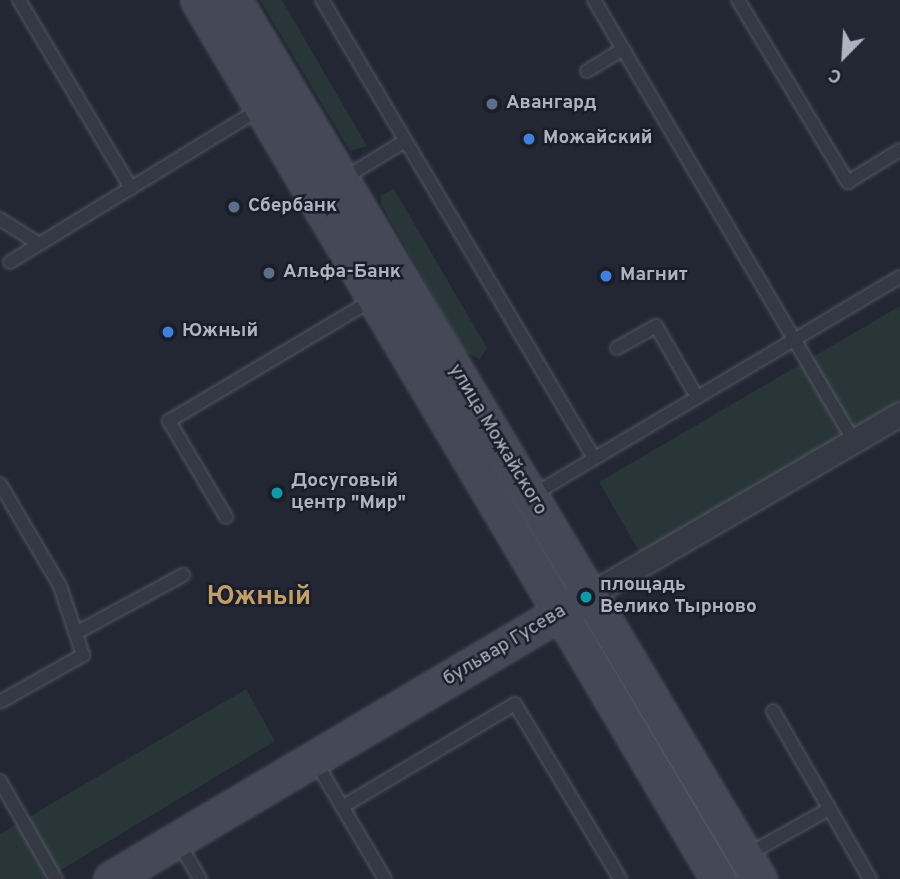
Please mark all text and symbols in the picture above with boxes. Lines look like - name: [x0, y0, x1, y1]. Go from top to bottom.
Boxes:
- north arrow: [809, 21, 879, 91]
- text: С: [825, 62, 846, 89]
- place label: Авангард: [506, 93, 597, 115]
- marker: Авангард: [484, 96, 500, 112]
- place label: Можайский: [543, 128, 652, 150]
- marker: Можайский: [521, 131, 537, 147]
- place label: Сбербанк: [248, 196, 337, 218]
- marker: Сбербанк: [226, 199, 242, 215]
- place label: Альфа-Банк: [283, 262, 401, 284]
- marker: Альфа-Банк: [261, 265, 277, 281]
- place label: Магнит: [620, 265, 688, 287]
- marker: Магнит: [598, 268, 614, 284]
- place label: Южный: [182, 321, 258, 343]
- marker: Южный: [160, 324, 176, 340]
- street label: улица Можайского: [443, 360, 551, 520]
- place label: Досуговый центр "Мир": [291, 471, 406, 515]
- marker: Досуговый центр "Мир": [269, 485, 285, 501]
- place label: площадь Велико Тырново: [600, 575, 757, 619]
- district label: Южный: [207, 582, 311, 614]
- marker: площадь Велико Тырново: [578, 589, 594, 605]
- street label: бульвар Гусева: [440, 601, 570, 691]

